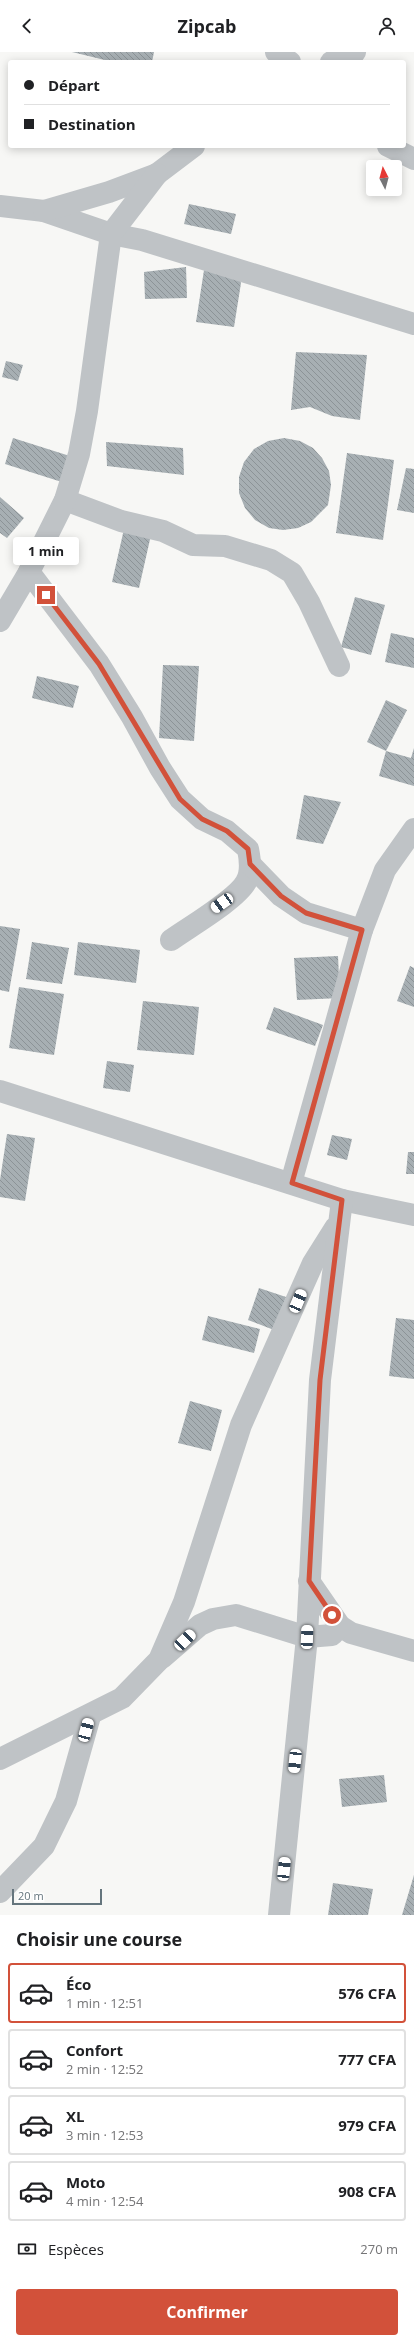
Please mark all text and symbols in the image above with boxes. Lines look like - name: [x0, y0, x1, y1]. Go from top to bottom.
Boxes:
- text: Zipcab: [178, 14, 236, 38]
- icon: back: [16, 15, 38, 37]
- icon: person: [376, 15, 398, 37]
- text: Départ: [48, 75, 100, 95]
- text: Destination: [48, 114, 136, 134]
- north arrow: [366, 160, 402, 196]
- map controls: [366, 160, 402, 196]
- callout: 1 min: [13, 537, 79, 565]
- text: 1 min: [28, 542, 64, 560]
- route end: [37, 586, 55, 604]
- car: [209, 891, 235, 915]
- car: [288, 1288, 308, 1314]
- route start: [323, 1606, 341, 1624]
- car: [301, 1625, 313, 1649]
- car: [172, 1627, 198, 1653]
- car: [77, 1717, 95, 1743]
- car: [288, 1748, 302, 1774]
- car: [277, 1856, 291, 1882]
- scale bar: [12, 1887, 102, 1906]
- text: 20 m: [18, 1888, 44, 1903]
- text: Choisir une course: [16, 1927, 182, 1951]
- text: Éco: [66, 1974, 91, 1994]
- icon: car: [18, 1975, 54, 2011]
- text: 576 CFA: [338, 1983, 396, 2003]
- text: 1 min · 12:51: [66, 1994, 143, 2012]
- text: Confort: [66, 2040, 123, 2060]
- icon: car: [18, 2041, 54, 2077]
- text: 777 CFA: [338, 2049, 396, 2069]
- text: 2 min · 12:52: [66, 2060, 143, 2078]
- text: XL: [66, 2106, 84, 2126]
- icon: car: [18, 2107, 54, 2143]
- text: 979 CFA: [338, 2115, 396, 2135]
- text: 3 min · 12:53: [66, 2126, 143, 2144]
- text: Moto: [66, 2172, 105, 2192]
- icon: car: [18, 2173, 54, 2209]
- text: 908 CFA: [338, 2181, 396, 2201]
- text: 4 min · 12:54: [66, 2192, 143, 2210]
- icon: cash: [16, 2238, 38, 2260]
- text: Espèces: [48, 2239, 104, 2259]
- text: 270 m: [360, 2240, 398, 2258]
- button: Confirmer: [16, 2289, 398, 2335]

